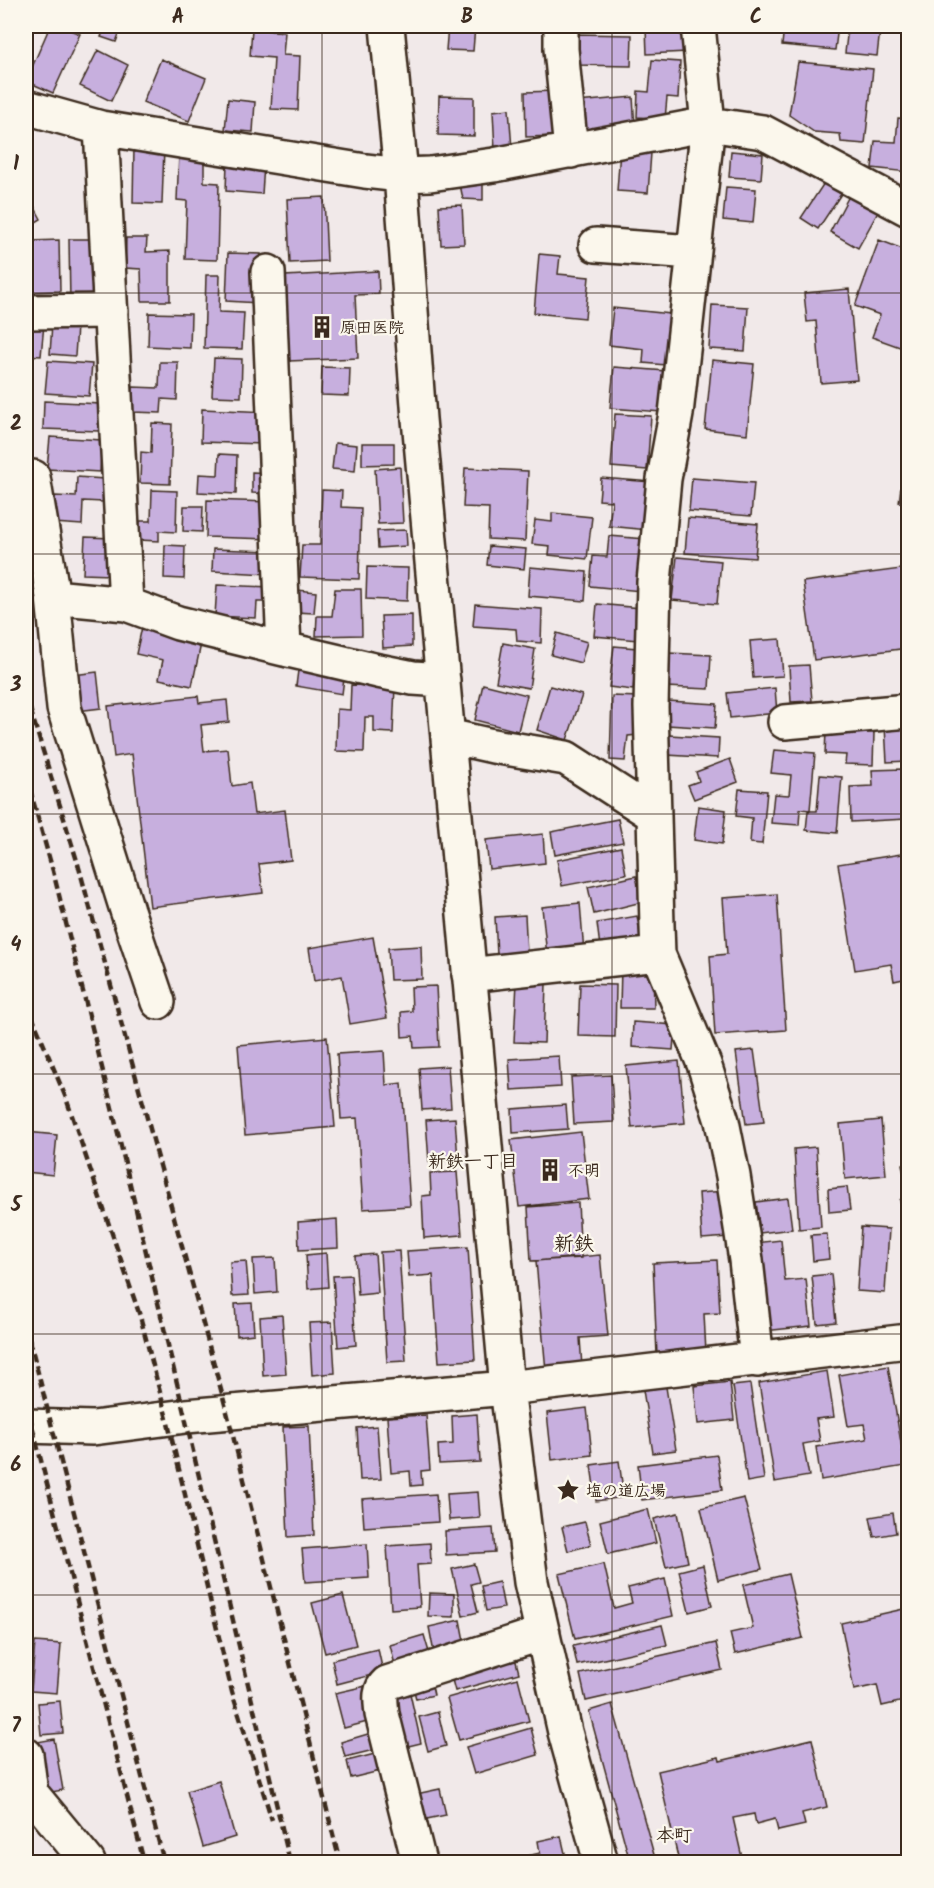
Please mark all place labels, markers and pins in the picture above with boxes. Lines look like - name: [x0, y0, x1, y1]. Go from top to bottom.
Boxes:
- building icon: 原田医院: [309, 314, 335, 340]
- place label: 原田医院: [340, 316, 404, 341]
- building icon: 不明: [537, 1157, 563, 1183]
- place label: 不明: [568, 1159, 600, 1184]
- place icon: 塩の道広場: [555, 1477, 581, 1503]
- place label: 塩の道広場: [586, 1479, 666, 1504]

